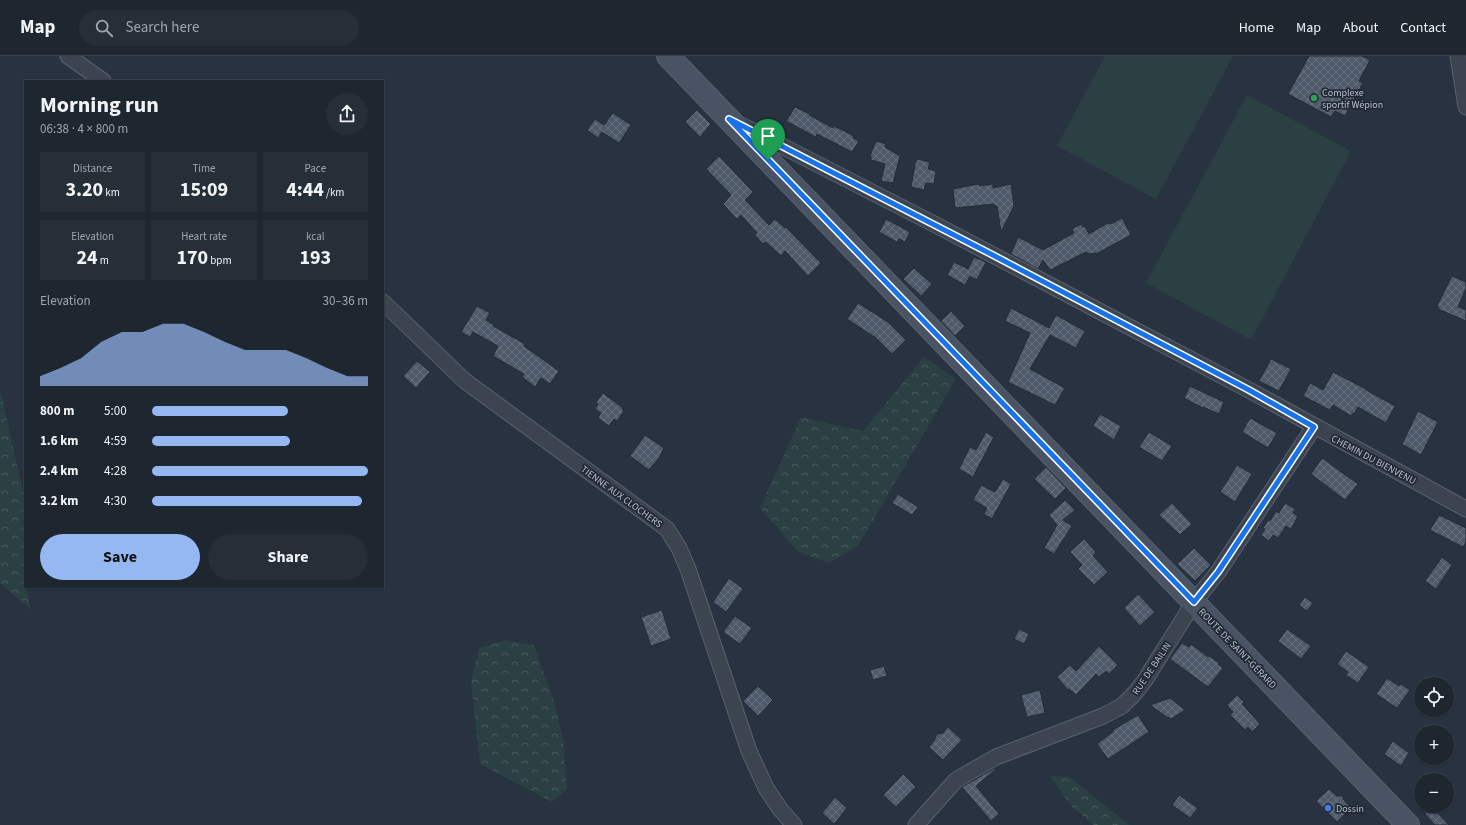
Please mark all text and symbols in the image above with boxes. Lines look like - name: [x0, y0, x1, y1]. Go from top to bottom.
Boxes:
- search box: [79, 10, 359, 46]
- text: Map: [20, 14, 55, 41]
- icon: search: [93, 17, 115, 39]
- text: Search here: [125, 17, 199, 38]
- text: Home: [1239, 18, 1274, 38]
- text: Map: [1296, 18, 1321, 38]
- text: About: [1343, 18, 1378, 38]
- text: Contact: [1400, 18, 1446, 38]
- place label: Complexe sportif Wépion: [1322, 86, 1383, 112]
- text: Morning run: [40, 89, 159, 121]
- button: share: [326, 93, 368, 135]
- marker: Complexe sportif Wépion: [1309, 93, 1319, 103]
- pin: [751, 119, 785, 160]
- text: 06:38 · 4 × 800 m: [40, 120, 128, 138]
- icon: arrive: [757, 125, 779, 147]
- text: Distance: [73, 161, 112, 176]
- text: Time: [192, 161, 216, 176]
- text: Pace: [305, 161, 326, 176]
- text: 3.20: [65, 176, 103, 204]
- text: 15:09: [180, 176, 228, 204]
- text: 4:44: [286, 176, 324, 204]
- text: km: [103, 185, 120, 200]
- text: /km: [324, 185, 344, 200]
- text: Elevation: [71, 229, 114, 244]
- text: Heart rate: [181, 229, 227, 244]
- text: kcal: [306, 229, 325, 244]
- text: 24: [76, 244, 98, 272]
- text: 170: [176, 244, 208, 272]
- text: 193: [299, 244, 331, 272]
- text: m: [98, 253, 109, 268]
- text: bpm: [208, 253, 232, 268]
- text: Elevation: [40, 292, 91, 310]
- text: 30–36 m: [323, 292, 368, 310]
- text: 800 m: [40, 402, 74, 420]
- text: 5:00: [104, 402, 127, 420]
- text: 1.6 km: [40, 432, 79, 450]
- text: 4:59: [104, 432, 127, 450]
- street label: CHEMIN DU BIENVENU: [1329, 432, 1418, 488]
- text: 2.4 km: [40, 462, 79, 480]
- text: 4:28: [104, 462, 127, 480]
- street label: TIENNE AUX CLOCHERS: [578, 462, 665, 531]
- text: 3.2 km: [40, 492, 79, 510]
- text: 4:30: [104, 492, 127, 510]
- button: Save: [40, 534, 200, 580]
- button: Share: [208, 534, 368, 580]
- street label: ROUTE DE SAINT-GÉRARD: [1195, 605, 1279, 692]
- street label: RUE DE BAILIN: [1129, 639, 1175, 698]
- map controls: [1414, 677, 1454, 813]
- button: locate: [1414, 677, 1454, 717]
- button: +: [1414, 725, 1454, 765]
- button: −: [1414, 773, 1454, 813]
- place label: Dossin: [1336, 802, 1364, 816]
- marker: Dossin: [1323, 803, 1333, 813]

